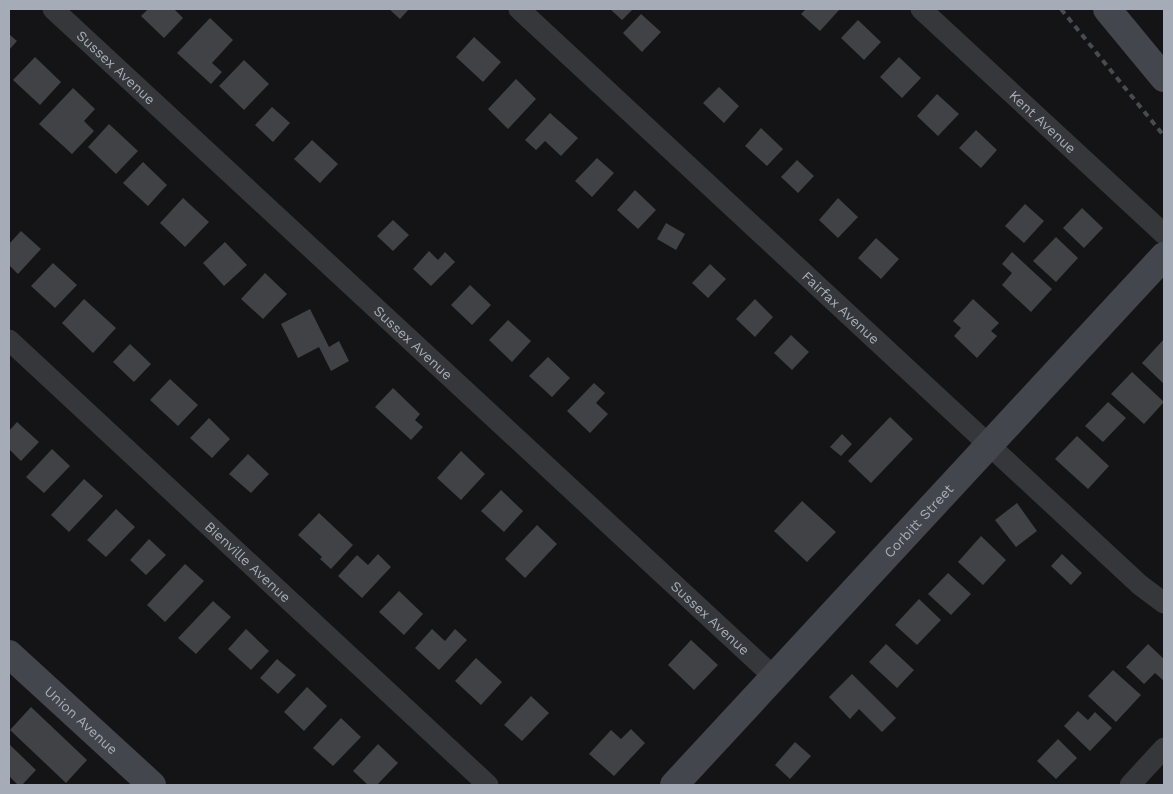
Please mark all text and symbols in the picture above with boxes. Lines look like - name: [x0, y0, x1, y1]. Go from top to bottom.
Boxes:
- street label: Sussex Avenue: [74, 27, 159, 108]
- street label: Kent Avenue: [1006, 87, 1079, 156]
- street label: Fairfax Avenue: [799, 268, 883, 347]
- street label: Sussex Avenue: [371, 302, 456, 383]
- street label: Corbitt Street: [881, 481, 957, 561]
- street label: Bienville Avenue: [202, 518, 294, 605]
- street label: Sussex Avenue: [668, 578, 753, 658]
- street label: Union Avenue: [42, 683, 121, 758]

